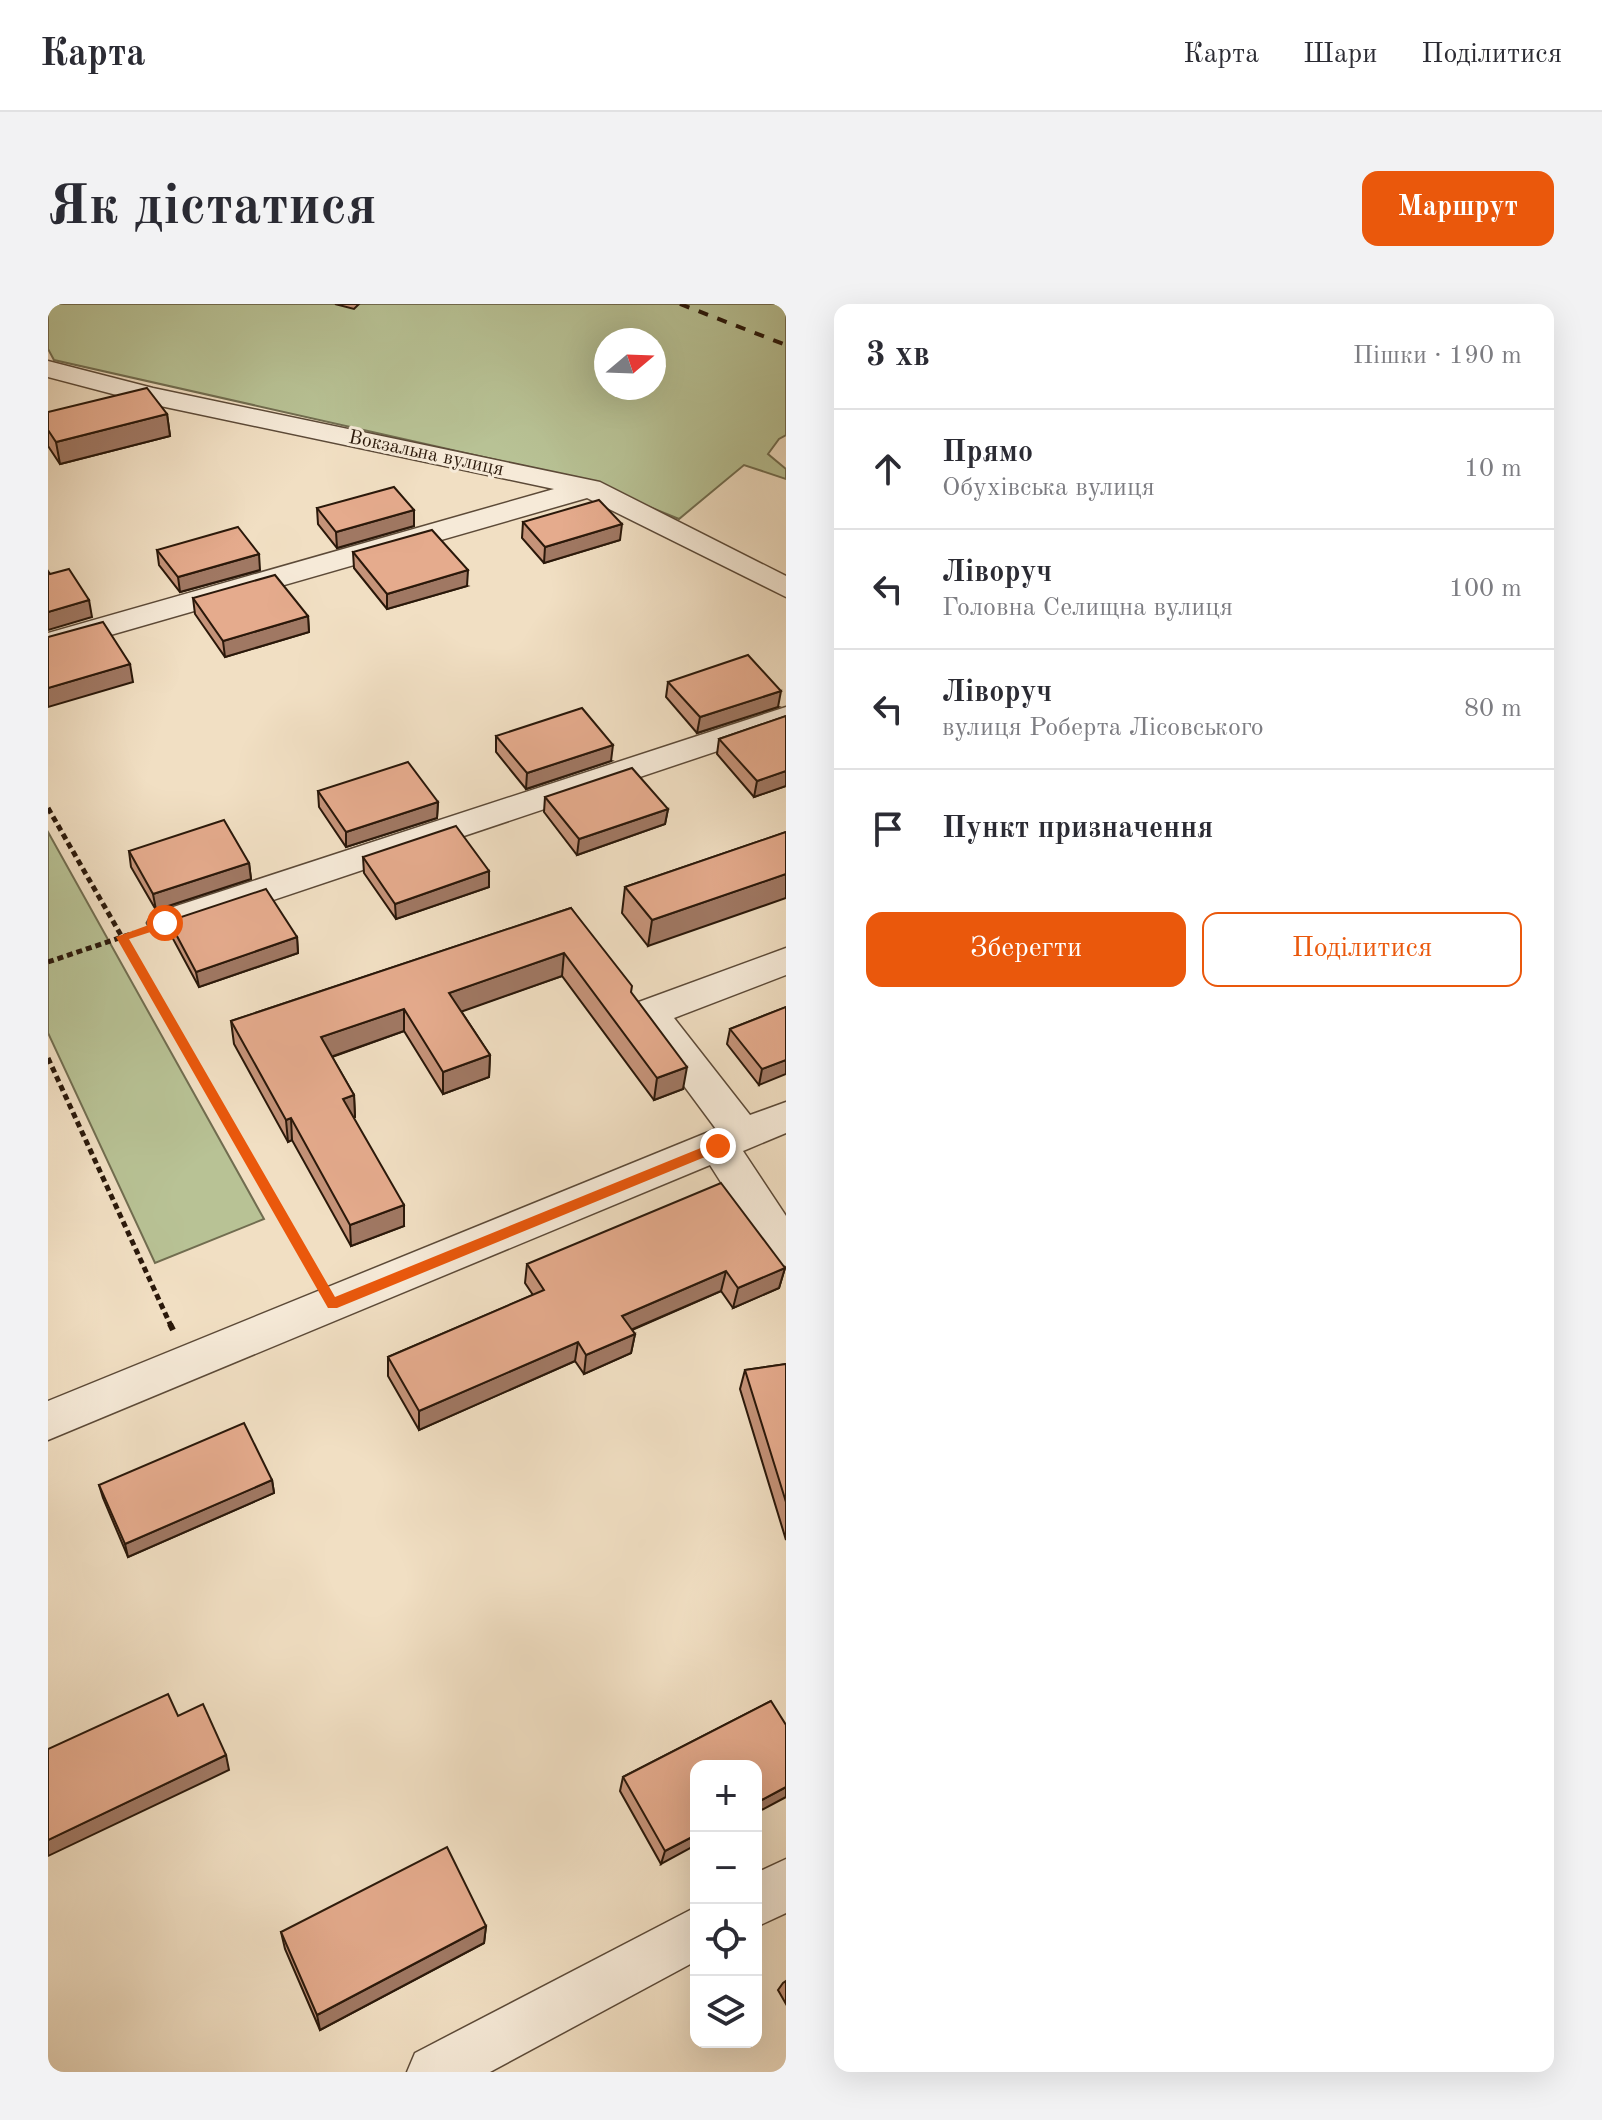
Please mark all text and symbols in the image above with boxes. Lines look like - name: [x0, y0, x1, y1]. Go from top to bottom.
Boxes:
- text: Карта: [40, 36, 146, 74]
- text: Карта: [1183, 41, 1259, 69]
- text: Шари: [1303, 41, 1377, 69]
- text: Поділитися: [1421, 41, 1562, 69]
- button: Маршрут: [1362, 171, 1554, 246]
- text: Як дістатися: [48, 180, 377, 236]
- north arrow: [594, 328, 666, 400]
- text: 3 хв: [866, 339, 930, 373]
- text: Пішки · 190 m: [1353, 343, 1522, 369]
- street label: Вокзальна вулиця: [346, 428, 506, 480]
- text: Прямо: [942, 438, 1033, 468]
- icon: ahead: [866, 447, 910, 491]
- text: 10 m: [1464, 456, 1522, 482]
- text: Обухівська вулиця: [942, 475, 1155, 501]
- text: Ліворуч: [942, 558, 1052, 588]
- icon: left: [866, 567, 910, 611]
- text: 100 m: [1449, 576, 1522, 602]
- text: Головна Селищна вулиця: [942, 595, 1233, 621]
- text: Ліворуч: [942, 678, 1052, 708]
- icon: left: [866, 687, 910, 731]
- text: 80 m: [1464, 696, 1522, 722]
- text: вулиця Роберта Лісовського: [942, 715, 1264, 741]
- icon: arrive: [866, 807, 910, 851]
- text: Пункт призначення: [942, 814, 1213, 844]
- route start: [147, 905, 183, 941]
- button: Зберегти: [866, 912, 1186, 987]
- button: Поділитися: [1202, 912, 1522, 987]
- route end: [700, 1128, 736, 1164]
- map controls: [690, 1760, 762, 2048]
- button: +: [690, 1760, 762, 1832]
- button: −: [690, 1832, 762, 1904]
- button: locate: [690, 1904, 762, 1976]
- button: layers: [690, 1976, 762, 2048]

